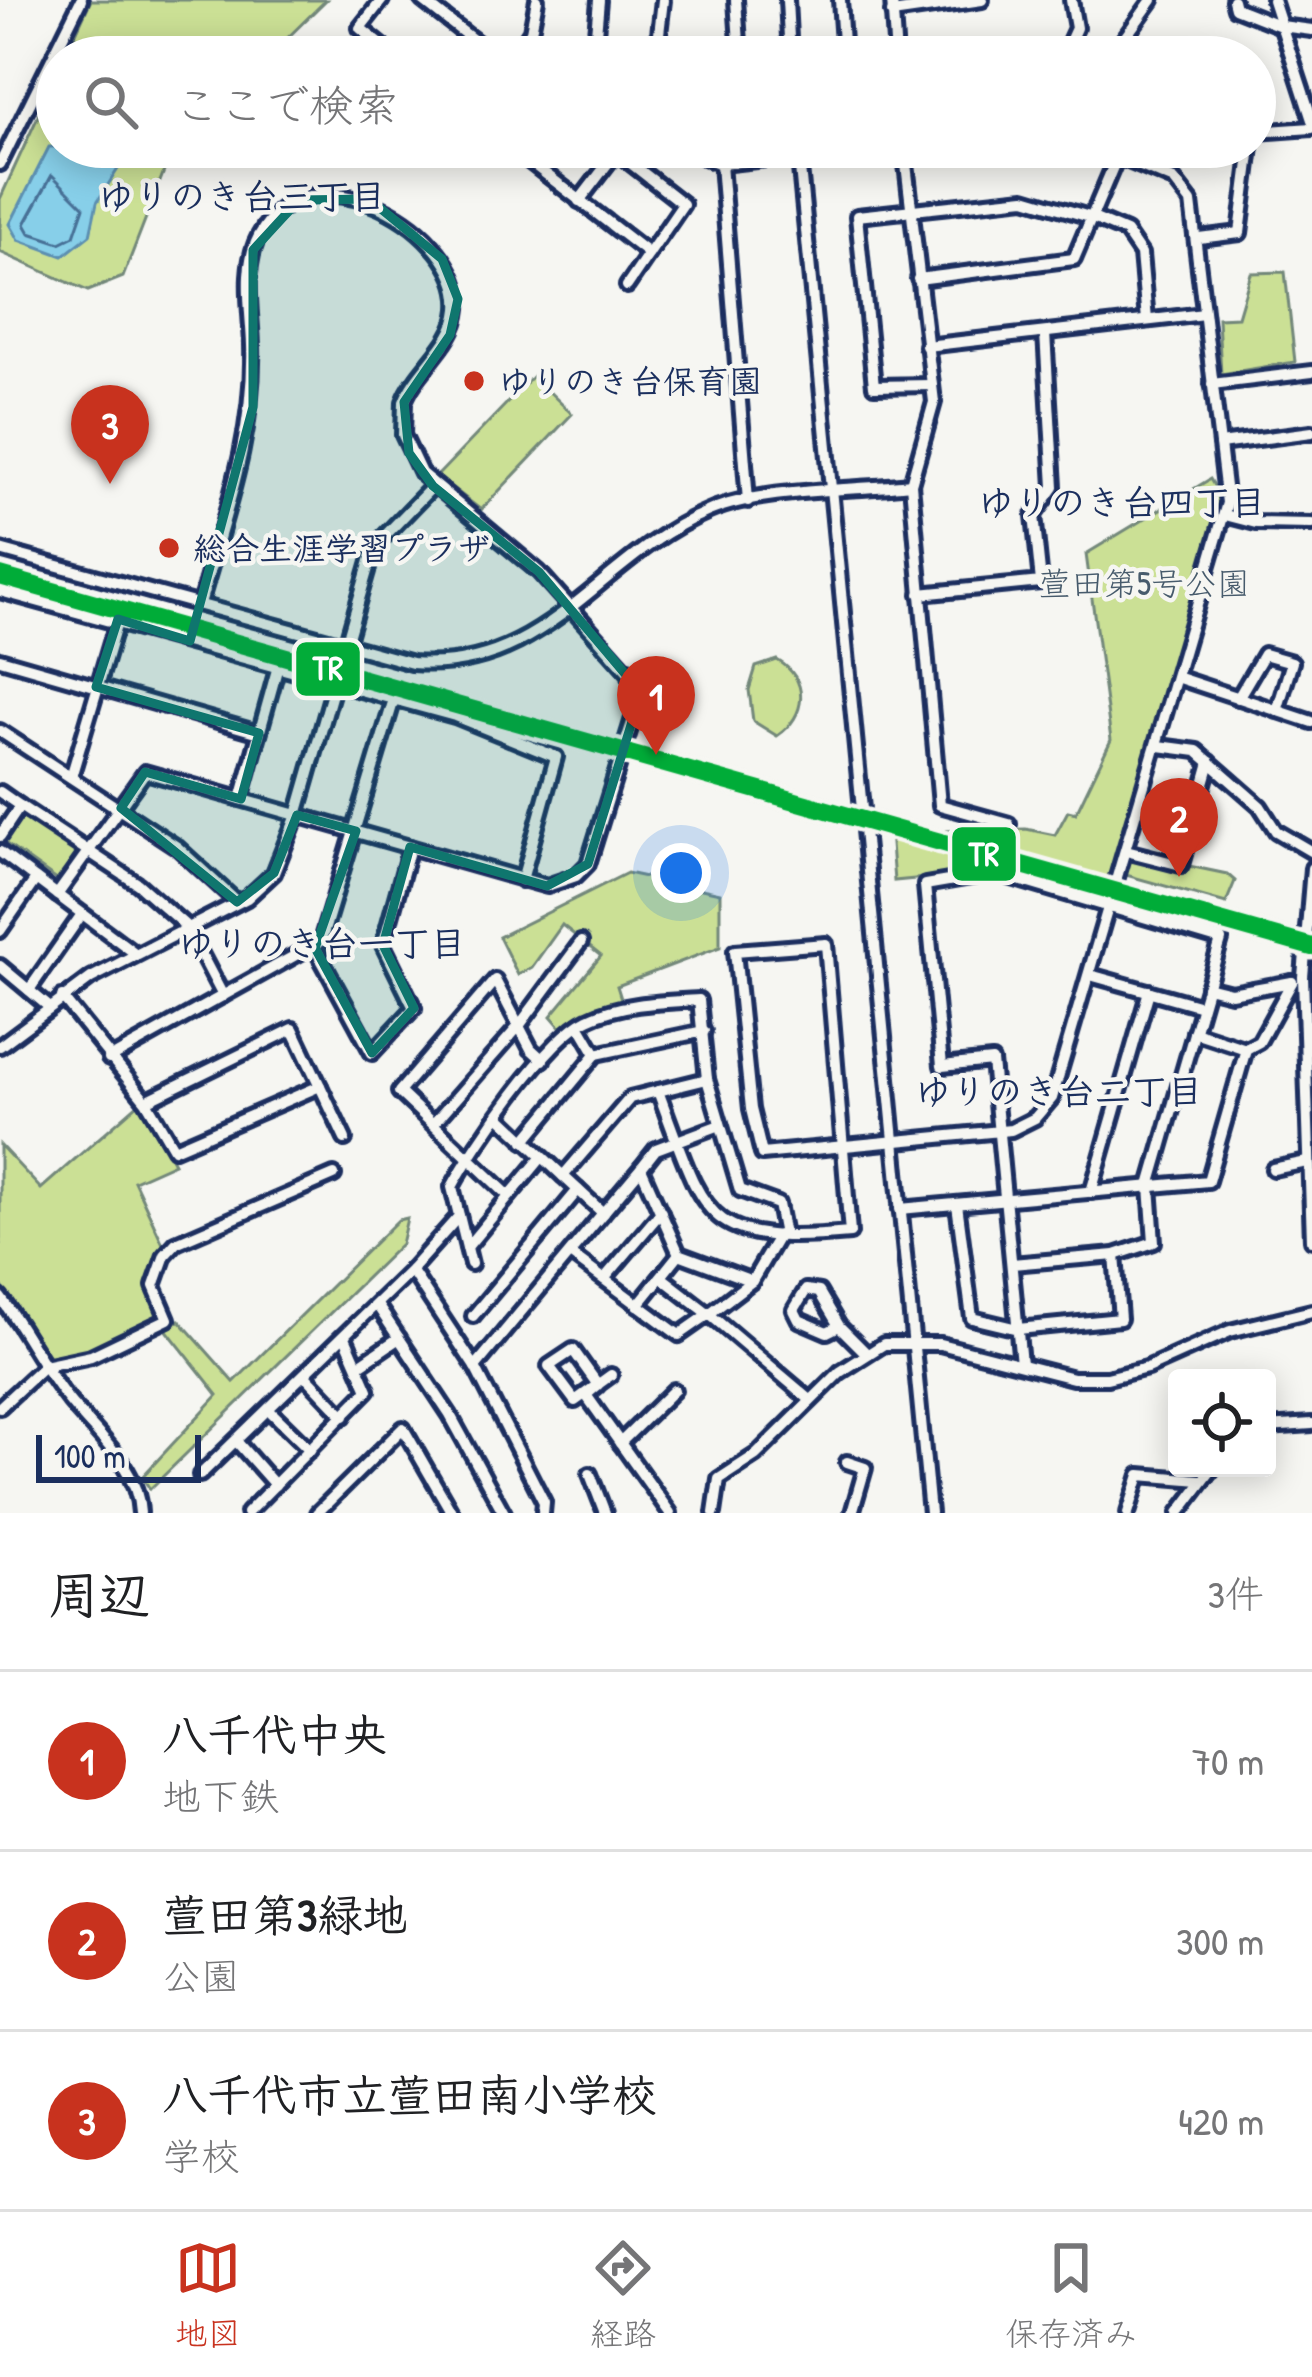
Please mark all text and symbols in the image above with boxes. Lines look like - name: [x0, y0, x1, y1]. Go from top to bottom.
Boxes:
- search box: [36, 36, 1276, 168]
- icon: search: [78, 69, 144, 135]
- text: ここで検索: [174, 74, 399, 135]
- district label: ゆりのき台三丁目: [98, 171, 386, 220]
- place label: ゆりのき台保育園: [498, 359, 762, 403]
- marker: ゆりのき台保育園: [461, 368, 487, 394]
- pin: 3: [71, 385, 149, 484]
- district label: ゆりのき台四丁目: [978, 477, 1266, 526]
- place label: 総合生涯学習プラザ: [193, 526, 490, 570]
- marker: 総合生涯学習プラザ: [156, 535, 182, 561]
- park label: 萱田第5号公園: [1038, 561, 1250, 605]
- line badge: TR: [294, 640, 362, 698]
- text: TR: [312, 646, 343, 690]
- pin: 1: [617, 656, 695, 755]
- pin: 2: [1140, 778, 1218, 877]
- line badge: TR: [950, 825, 1018, 883]
- text: TR: [968, 832, 999, 876]
- your location: [651, 843, 711, 903]
- district label: ゆりのき台一丁目: [178, 918, 466, 967]
- district label: ゆりのき台二丁目: [915, 1066, 1203, 1115]
- map controls: [1168, 1369, 1276, 1477]
- button: locate: [1168, 1369, 1276, 1477]
- scale bar: [36, 1429, 201, 1482]
- text: 100 m: [54, 1434, 126, 1478]
- text: 周辺: [48, 1560, 150, 1629]
- text: 3件: [1208, 1567, 1264, 1620]
- text: 八千代中央: [162, 1704, 387, 1765]
- text: 1: [80, 1734, 94, 1787]
- text: 70 m: [1192, 1734, 1264, 1787]
- text: 地下鉄: [162, 1769, 279, 1822]
- text: 萱田第3緑地: [162, 1884, 407, 1945]
- text: 2: [78, 1914, 96, 1967]
- text: 300 m: [1176, 1914, 1264, 1967]
- text: 公園: [162, 1949, 240, 2002]
- text: 八千代市立萱田南小学校: [162, 2064, 657, 2125]
- text: 3: [78, 2094, 96, 2147]
- text: 420 m: [1178, 2094, 1264, 2147]
- text: 学校: [162, 2129, 240, 2182]
- tab: 地図: [175, 2235, 241, 2355]
- tab: 経路: [590, 2235, 656, 2355]
- tab: 保存済み: [1005, 2235, 1137, 2355]

